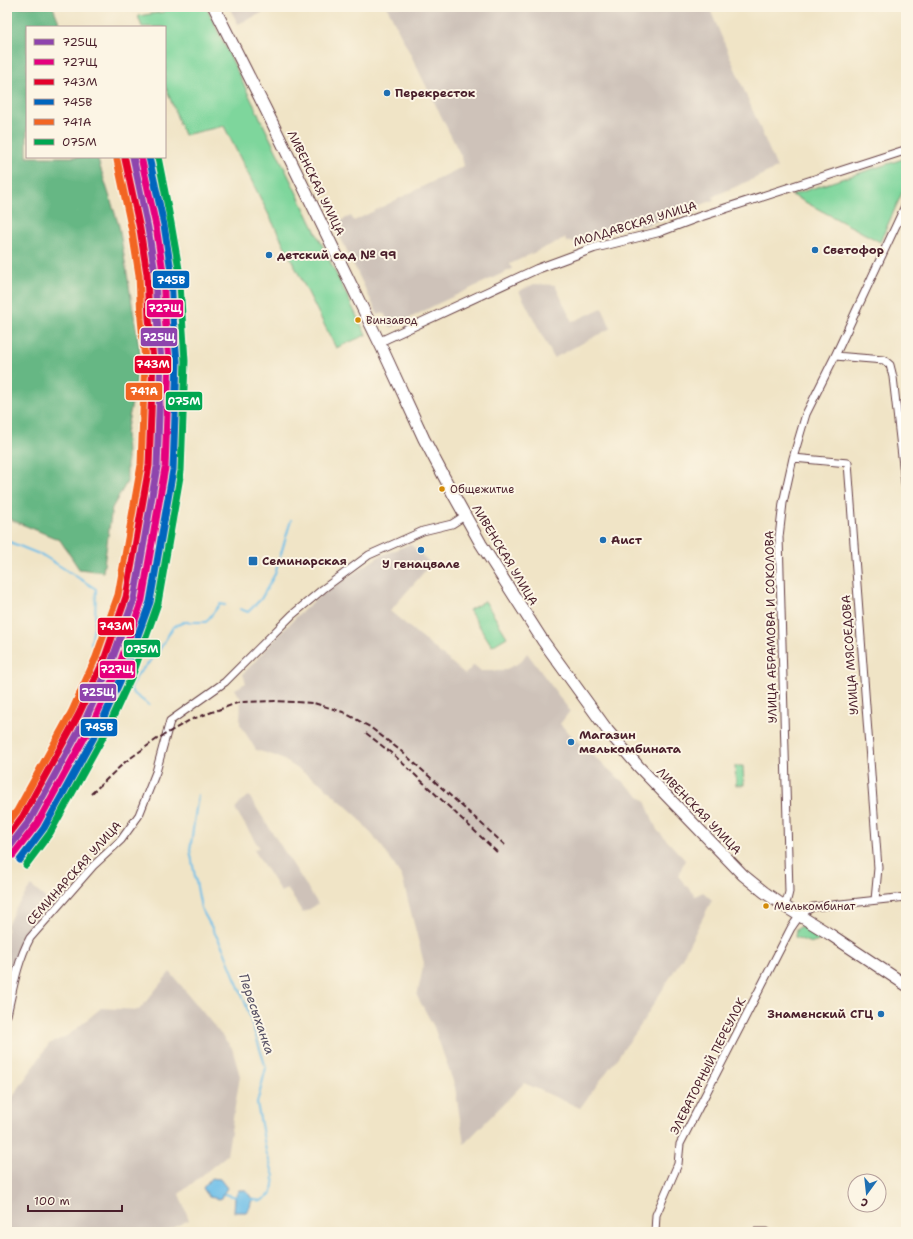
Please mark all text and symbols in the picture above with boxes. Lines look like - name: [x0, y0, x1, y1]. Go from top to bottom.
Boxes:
- legend: [26, 26, 166, 158]
- text: 725Щ: [62, 34, 97, 50]
- text: 727Щ: [62, 54, 97, 70]
- text: 743М: [62, 74, 98, 90]
- place label: Перекресток: [395, 85, 476, 101]
- marker: Перекресток: [382, 88, 392, 98]
- text: 745В: [62, 94, 92, 110]
- text: 741А: [62, 114, 92, 130]
- street label: ЛИВЕНСКАЯ УЛИЦА: [284, 128, 349, 239]
- text: 075М: [62, 134, 97, 150]
- street label: МОЛДАВСКАЯ УЛИЦА: [571, 197, 699, 250]
- place label: Светофор: [823, 242, 884, 258]
- marker: Светофор: [810, 245, 820, 255]
- place label: детский сад № 99: [277, 247, 396, 263]
- marker: детский сад № 99: [264, 250, 274, 260]
- line badge: 745В: [152, 270, 190, 289]
- text: 745В: [157, 273, 185, 288]
- line badge: 727Щ: [146, 299, 184, 318]
- text: 727Щ: [148, 301, 182, 316]
- place label: Винзавод: [366, 313, 418, 328]
- marker: Винзавод: [353, 315, 363, 325]
- line badge: 725Щ: [140, 327, 178, 347]
- text: 725Щ: [142, 330, 176, 345]
- line badge: 743М: [134, 355, 172, 374]
- text: 743М: [136, 357, 170, 372]
- line badge: 741А: [125, 382, 163, 401]
- text: 741А: [130, 384, 159, 399]
- line badge: 075М: [165, 391, 203, 411]
- text: 075М: [167, 394, 201, 409]
- place label: Общежитие: [450, 482, 514, 497]
- marker: Общежитие: [437, 484, 447, 494]
- street label: ЛИВЕНСКАЯ УЛИЦА: [468, 502, 542, 609]
- street label: УЛИЦА АБРАМОВА И СОКОЛОВА: [761, 530, 781, 724]
- place label: Аист: [611, 532, 643, 548]
- marker: Аист: [598, 535, 608, 545]
- marker: У генацвале: [416, 545, 426, 555]
- place label: Семинарская: [262, 553, 347, 569]
- marker: Семинарская: [247, 555, 259, 567]
- place label: У генацвале: [382, 556, 460, 572]
- street label: УЛИЦА МЯСОЕДОВА: [838, 594, 862, 716]
- line badge: 743М: [97, 617, 135, 636]
- text: 743М: [99, 619, 133, 634]
- line badge: 075М: [123, 639, 161, 658]
- text: 075М: [125, 642, 159, 657]
- line badge: 727Щ: [99, 660, 136, 679]
- text: 727Щ: [100, 662, 134, 677]
- line badge: 725Щ: [79, 683, 117, 702]
- text: 725Щ: [81, 685, 115, 700]
- line badge: 745В: [80, 718, 118, 737]
- text: 745В: [85, 720, 113, 735]
- place label: Магазин мелькомбината: [579, 727, 682, 757]
- marker: Магазин мелькомбината: [566, 737, 576, 747]
- street label: ЛИВЕНСКАЯ УЛИЦА: [653, 764, 745, 858]
- street label: СЕМИНАРСКАЯ УЛИЦА: [23, 817, 125, 928]
- place label: Мелькомбинат: [774, 899, 856, 914]
- marker: Мелькомбинат: [761, 901, 771, 911]
- water label: Пересыханка: [235, 971, 279, 1057]
- street label: ЭЛЕВАТОРНЫЙ ПЕРЕУЛОК: [666, 994, 750, 1137]
- place label: Знаменский СГЦ: [768, 1006, 873, 1022]
- marker: Знаменский СГЦ: [876, 1009, 886, 1019]
- north arrow: [847, 1173, 887, 1213]
- scale bar: [28, 1187, 122, 1213]
- text: 100 m: [34, 1193, 70, 1209]
- text: С: [859, 1194, 870, 1210]

